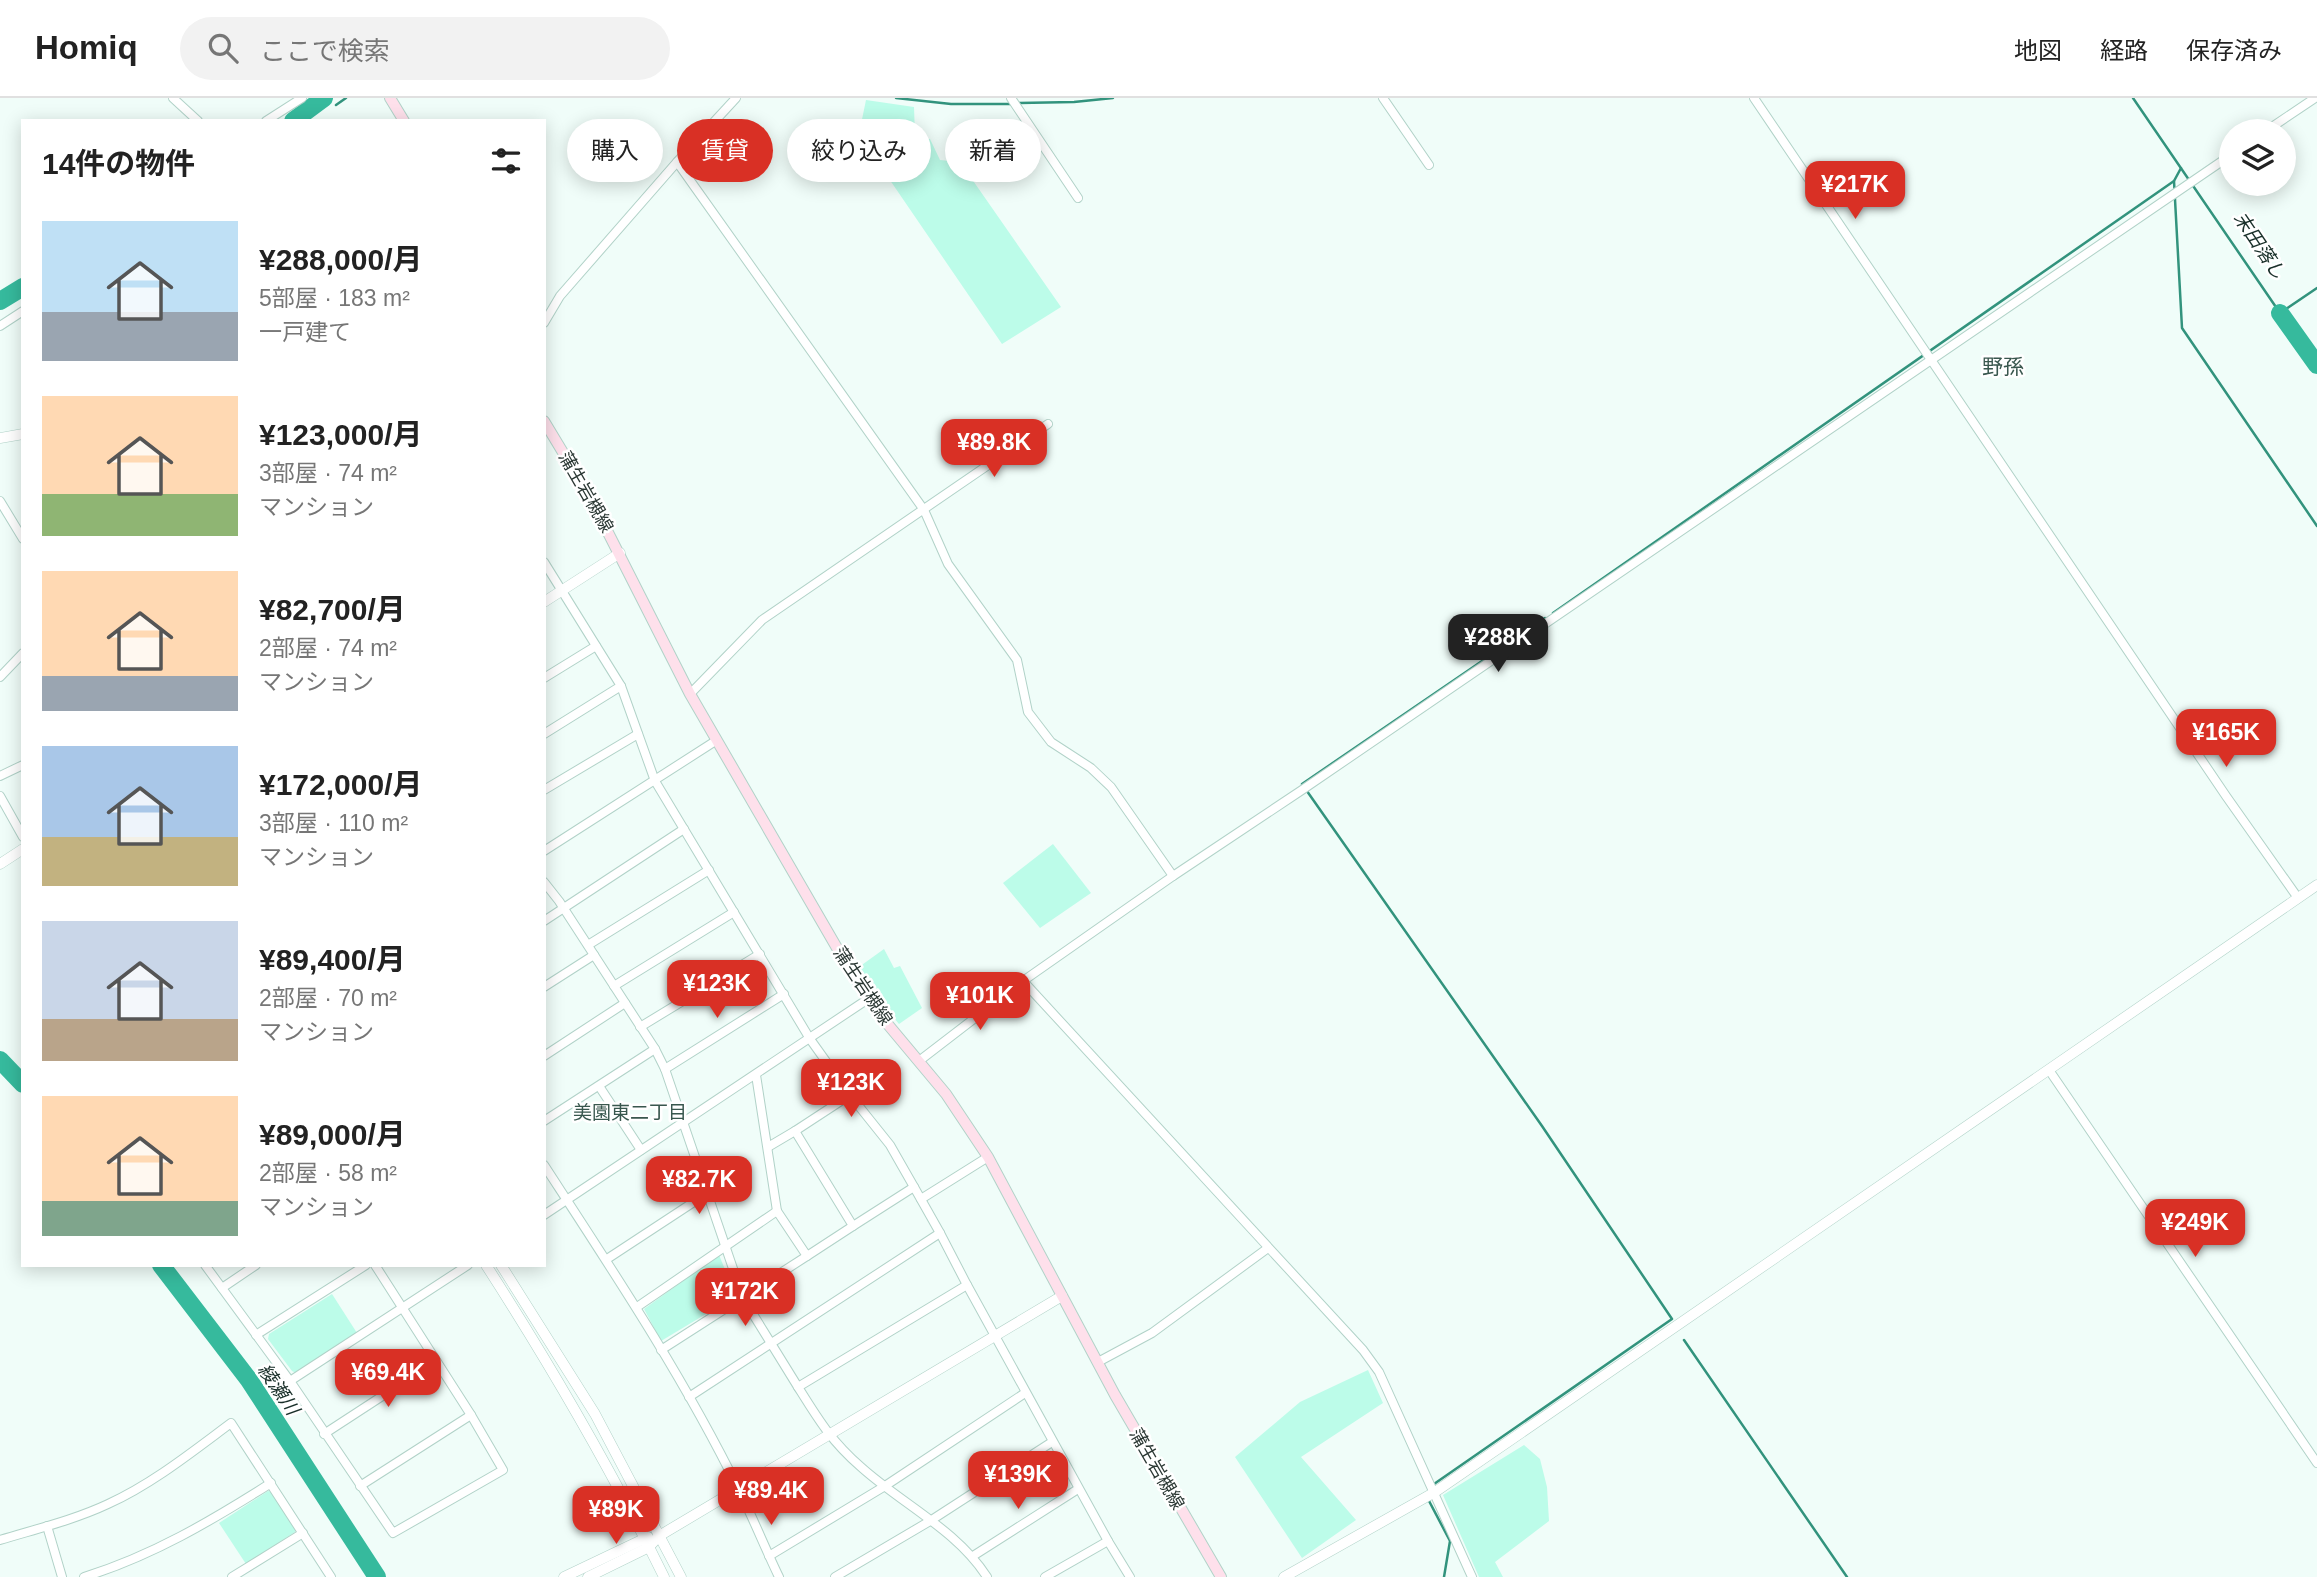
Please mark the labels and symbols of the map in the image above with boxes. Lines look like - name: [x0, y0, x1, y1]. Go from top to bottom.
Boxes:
- pin: ¥217K: [1806, 162, 1904, 221]
- water label: 末田落し: [2230, 208, 2290, 283]
- district label: 野孫: [1982, 355, 2024, 378]
- pin: ¥89.8K: [937, 420, 1051, 479]
- street label: 蒲生岩槻線: [555, 448, 617, 536]
- pin: ¥288K: [1449, 614, 1547, 674]
- pin: ¥165K: [2177, 710, 2275, 769]
- street label: 蒲生岩槻線: [830, 943, 896, 1029]
- pin: ¥123K: [668, 960, 766, 1020]
- pin: ¥101K: [931, 972, 1029, 1032]
- pin: ¥123K: [802, 1060, 900, 1119]
- district label: 美園東二丁目: [573, 1102, 687, 1123]
- pin: ¥82.7K: [642, 1156, 756, 1216]
- pin: ¥249K: [2146, 1200, 2244, 1259]
- pin: ¥172K: [696, 1268, 794, 1328]
- pin: ¥69.4K: [331, 1350, 445, 1409]
- water label: 綾瀬川: [254, 1360, 304, 1420]
- street label: 蒲生岩槻線: [1126, 1425, 1188, 1513]
- pin: ¥139K: [969, 1452, 1067, 1511]
- pin: ¥89.4K: [714, 1468, 828, 1527]
- pin: ¥89K: [575, 1486, 657, 1546]

